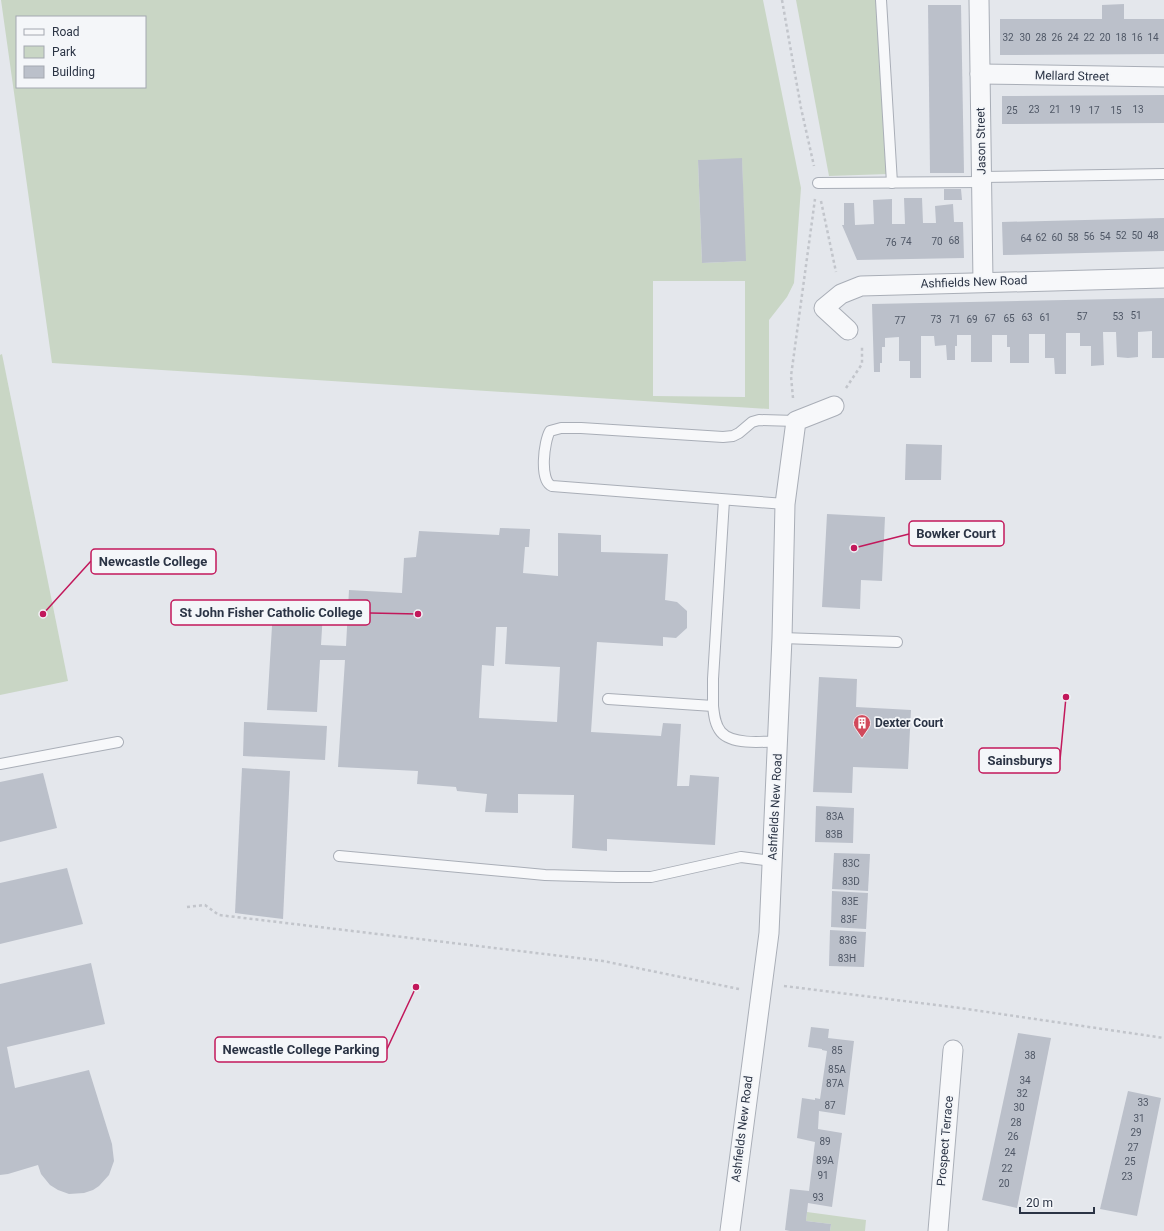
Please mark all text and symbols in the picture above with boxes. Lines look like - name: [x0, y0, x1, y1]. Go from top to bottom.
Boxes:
- legend: [16, 16, 146, 88]
- text: Road: [52, 25, 80, 39]
- house number: 32: [1002, 32, 1014, 43]
- house number: 30: [1019, 32, 1031, 43]
- house number: 28: [1035, 32, 1047, 43]
- house number: 26: [1051, 32, 1063, 43]
- house number: 24: [1067, 32, 1079, 43]
- house number: 22: [1083, 32, 1095, 43]
- house number: 20: [1099, 32, 1111, 43]
- house number: 18: [1115, 32, 1127, 43]
- house number: 16: [1131, 32, 1143, 43]
- house number: 14: [1147, 32, 1159, 43]
- text: Park: [52, 45, 77, 59]
- text: Building: [52, 65, 95, 79]
- street label: Mellard Street: [1035, 68, 1109, 84]
- house number: 23: [1028, 104, 1040, 115]
- house number: 21: [1049, 104, 1061, 115]
- house number: 19: [1069, 104, 1081, 115]
- house number: 13: [1132, 104, 1144, 115]
- house number: 25: [1006, 105, 1018, 116]
- house number: 17: [1088, 105, 1100, 116]
- house number: 15: [1110, 105, 1122, 116]
- street label: Jason Street: [973, 107, 989, 175]
- house number: 52: [1115, 230, 1127, 241]
- house number: 50: [1131, 230, 1143, 241]
- house number: 48: [1147, 230, 1159, 241]
- house number: 56: [1083, 231, 1095, 242]
- house number: 54: [1099, 231, 1111, 242]
- house number: 62: [1035, 232, 1047, 243]
- house number: 60: [1051, 232, 1063, 243]
- house number: 58: [1067, 232, 1079, 243]
- house number: 64: [1020, 233, 1032, 244]
- house number: 68: [948, 235, 960, 246]
- house number: 74: [900, 236, 912, 247]
- house number: 70: [931, 236, 943, 247]
- house number: 76: [885, 237, 897, 248]
- street label: Ashfields New Road: [920, 273, 1028, 291]
- house number: 51: [1130, 310, 1142, 321]
- house number: 57: [1076, 311, 1088, 322]
- house number: 53: [1112, 311, 1124, 322]
- house number: 63: [1021, 312, 1033, 323]
- house number: 61: [1039, 312, 1051, 323]
- house number: 67: [984, 313, 996, 324]
- house number: 65: [1003, 313, 1015, 324]
- house number: 73: [930, 314, 942, 325]
- house number: 71: [949, 314, 961, 325]
- house number: 69: [966, 314, 978, 325]
- house number: 77: [894, 315, 906, 326]
- callout: Bowker Court: [909, 521, 1004, 546]
- text: Bowker Court: [916, 526, 996, 541]
- callout: Newcastle College: [91, 549, 216, 574]
- text: Newcastle College: [99, 554, 207, 569]
- callout: St John Fisher Catholic College: [171, 600, 370, 625]
- text: St John Fisher Catholic College: [179, 605, 363, 620]
- building icon: Dexter Court: [852, 713, 872, 738]
- place label: Dexter Court: [875, 716, 943, 730]
- callout: Sainsburys: [979, 748, 1060, 773]
- street label: Ashfields New Road: [765, 753, 785, 861]
- text: Sainsburys: [987, 753, 1053, 768]
- house number: 83A: [826, 811, 844, 822]
- house number: 83B: [825, 829, 843, 840]
- house number: 83C: [842, 858, 860, 869]
- house number: 83D: [842, 876, 860, 887]
- house number: 83E: [842, 896, 859, 907]
- house number: 83F: [841, 914, 858, 925]
- house number: 83G: [839, 935, 857, 946]
- house number: 83H: [838, 953, 856, 964]
- callout: Newcastle College Parking: [215, 1037, 387, 1062]
- text: Newcastle College Parking: [223, 1042, 379, 1057]
- house number: 85: [831, 1045, 843, 1056]
- house number: 38: [1024, 1050, 1036, 1061]
- house number: 85A: [828, 1064, 846, 1075]
- street label: Ashfields New Road: [729, 1075, 755, 1183]
- house number: 34: [1019, 1075, 1031, 1086]
- house number: 87A: [826, 1078, 844, 1089]
- house number: 32: [1016, 1088, 1028, 1099]
- street label: Prospect Terrace: [934, 1095, 956, 1187]
- house number: 33: [1137, 1097, 1149, 1108]
- house number: 87: [824, 1100, 836, 1111]
- house number: 30: [1013, 1102, 1025, 1113]
- house number: 31: [1133, 1113, 1145, 1124]
- house number: 28: [1010, 1117, 1022, 1128]
- house number: 29: [1130, 1127, 1142, 1138]
- house number: 26: [1007, 1131, 1019, 1142]
- house number: 89: [819, 1136, 831, 1147]
- house number: 27: [1127, 1142, 1139, 1153]
- house number: 24: [1004, 1147, 1016, 1158]
- house number: 89A: [816, 1155, 834, 1166]
- house number: 25: [1124, 1156, 1136, 1167]
- house number: 22: [1001, 1163, 1013, 1174]
- house number: 91: [817, 1170, 829, 1181]
- house number: 23: [1121, 1171, 1133, 1182]
- house number: 20: [998, 1178, 1010, 1189]
- scale bar: [1020, 1189, 1094, 1215]
- house number: 93: [812, 1192, 824, 1203]
- text: 20 m: [1026, 1196, 1053, 1210]

